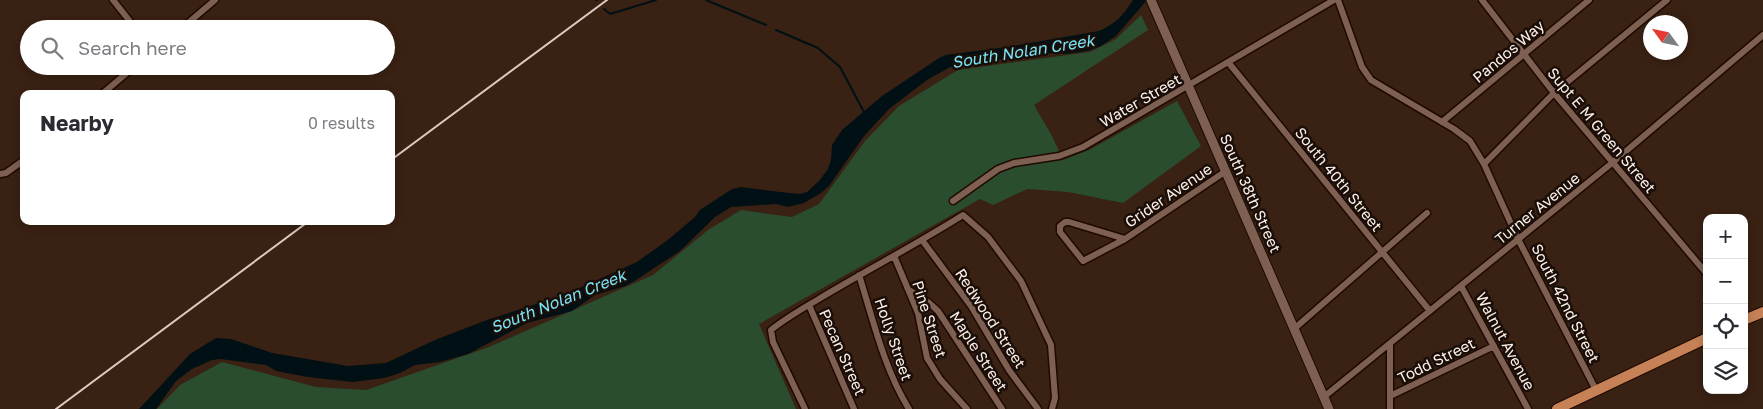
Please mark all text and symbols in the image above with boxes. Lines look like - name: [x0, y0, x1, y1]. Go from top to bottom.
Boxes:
- north arrow: [1643, 15, 1688, 60]
- street label: Pandos Way: [1469, 16, 1548, 86]
- search box: [20, 20, 395, 75]
- water label: South Nolan Creek: [950, 30, 1098, 72]
- icon: search: [38, 34, 66, 62]
- text: Search here: [78, 36, 187, 59]
- street label: Supt E M Green Street: [1544, 64, 1660, 196]
- street label: Water Street: [1096, 69, 1184, 131]
- text: Nearby: [40, 110, 114, 136]
- text: 0 results: [308, 113, 375, 133]
- street label: South 40th Street: [1292, 123, 1386, 235]
- street label: South 38th Street: [1217, 131, 1285, 255]
- street label: Grider Avenue: [1121, 159, 1215, 231]
- street label: Turner Avenue: [1491, 168, 1583, 248]
- map controls: [1703, 214, 1748, 394]
- button: +: [1703, 214, 1748, 259]
- street label: South 42nd Street: [1528, 241, 1604, 365]
- button: −: [1703, 259, 1748, 304]
- water label: South Nolan Creek: [487, 264, 630, 337]
- street label: Redwood Street: [952, 265, 1030, 371]
- street label: Pine Street: [909, 278, 951, 360]
- street label: Walnut Avenue: [1473, 289, 1539, 393]
- street label: Holly Street: [871, 295, 917, 383]
- button: locate: [1703, 304, 1748, 349]
- street label: Pecan Street: [816, 306, 870, 398]
- street label: Maple Street: [946, 307, 1012, 395]
- street label: Todd Street: [1395, 334, 1477, 386]
- button: layers: [1703, 349, 1748, 394]

